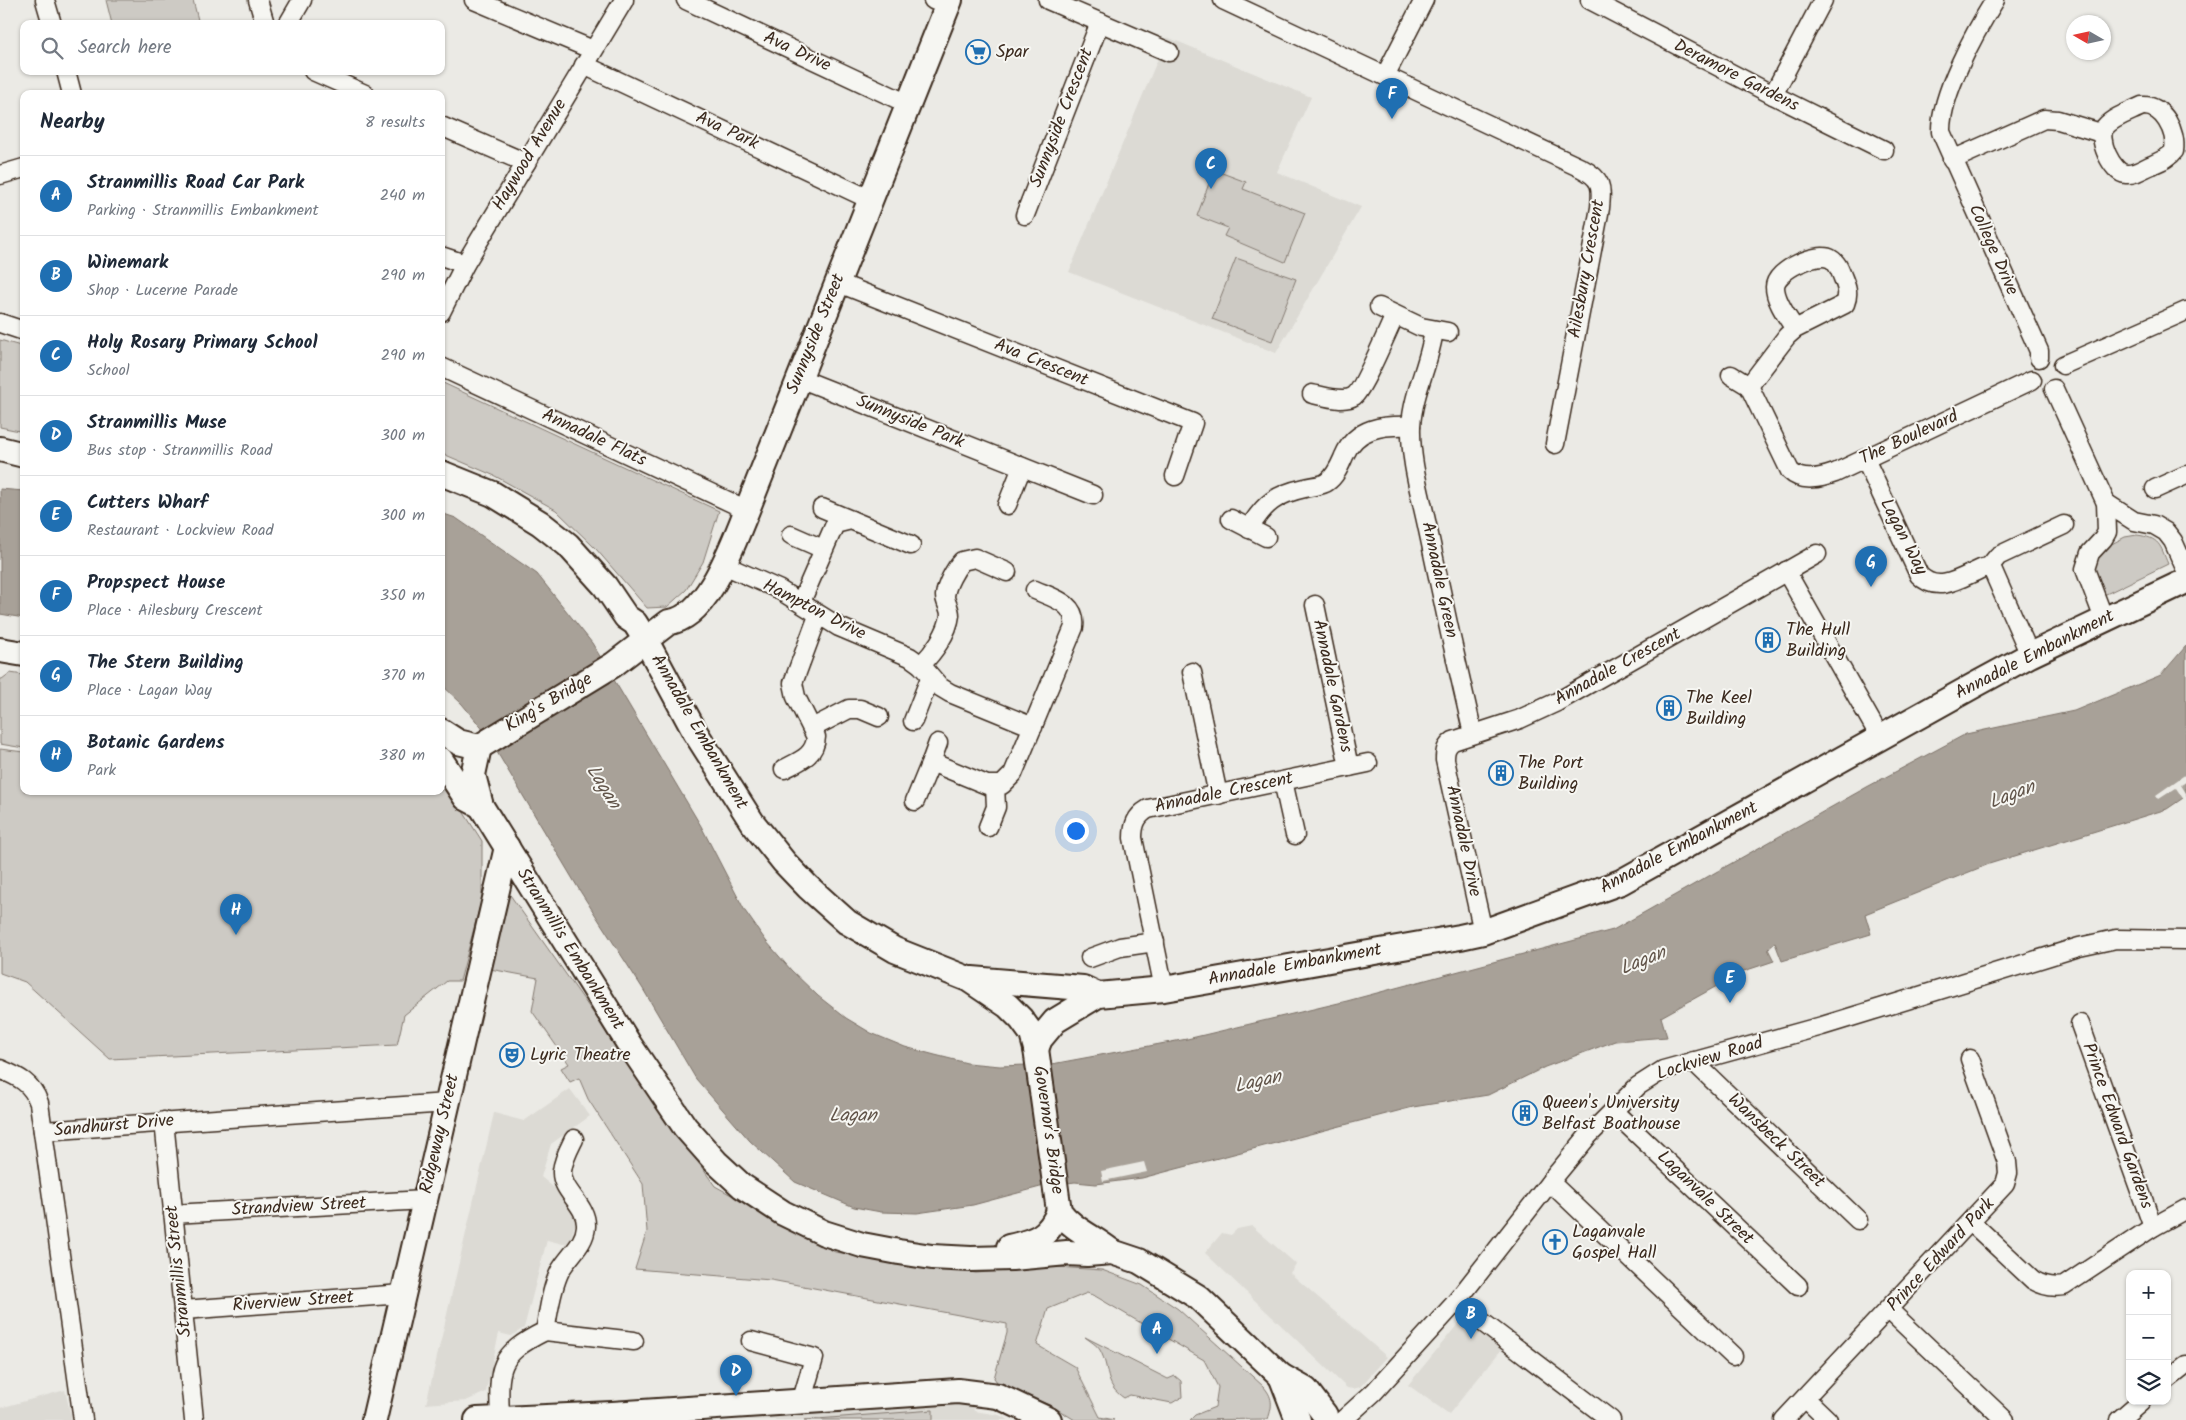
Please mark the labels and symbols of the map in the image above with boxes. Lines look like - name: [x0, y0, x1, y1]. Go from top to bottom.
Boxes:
- north arrow: [2066, 15, 2111, 60]
- street label: Ava Drive: [758, 24, 836, 80]
- street label: Deramore Gardens: [1668, 32, 1804, 120]
- place label: Spar: [996, 38, 1030, 67]
- supermarket icon: Spar: [965, 39, 991, 65]
- street label: Sunnyside Crescent: [1022, 43, 1102, 192]
- pin: F: [1376, 78, 1408, 119]
- street label: Haywood Avenue: [485, 93, 575, 217]
- street label: Ava Park: [691, 104, 764, 158]
- pin: C: [1195, 148, 1227, 189]
- street label: Ailesbury Crescent: [1561, 196, 1614, 341]
- street label: College Drive: [1960, 200, 2026, 300]
- street label: Sunnyside Street: [779, 268, 854, 399]
- street label: Ava Crescent: [989, 331, 1093, 395]
- street label: Sunnyside Park: [851, 387, 969, 457]
- street label: Annadale Flats: [537, 401, 651, 475]
- street label: The Boulevard: [1855, 402, 1964, 474]
- street label: Lagan Way: [1871, 493, 1935, 581]
- street label: Annadale Green: [1412, 519, 1466, 641]
- pin: G: [1855, 546, 1887, 587]
- street label: Hampton Drive: [757, 571, 871, 649]
- street label: Annadale Embankment: [1950, 602, 2121, 708]
- place label: The Hull Building: [1786, 616, 1851, 666]
- street label: Annadale Gardens: [1304, 617, 1360, 756]
- street label: Annadale Crescent: [1549, 620, 1688, 714]
- building icon: The Hull Building: [1755, 627, 1781, 653]
- street label: Annadale Embankment: [643, 649, 756, 816]
- street label: King's Bridge: [500, 665, 598, 741]
- place label: The Keel Building: [1686, 684, 1752, 734]
- building icon: The Keel Building: [1656, 695, 1682, 721]
- place label: The Port Building: [1518, 749, 1584, 799]
- water label: Lagan: [578, 759, 629, 817]
- building icon: The Port Building: [1488, 760, 1514, 786]
- street label: Annadale Crescent: [1152, 764, 1297, 822]
- water label: Lagan: [1985, 772, 2041, 817]
- street label: Annadale Drive: [1437, 783, 1489, 899]
- street label: Annadale Embankment: [1595, 794, 1764, 902]
- your location: [1063, 818, 1089, 844]
- street label: Stranmillis Embankment: [508, 862, 632, 1037]
- pin: H: [220, 894, 252, 935]
- street label: Annadale Embankment: [1206, 935, 1385, 995]
- water label: Lagan: [1615, 938, 1672, 984]
- pin: E: [1714, 962, 1746, 1003]
- street label: Lockview Road: [1653, 1029, 1768, 1089]
- street label: Prince Edward Gardens: [2073, 1039, 2161, 1213]
- place label: Lyric Theatre: [530, 1041, 631, 1070]
- theatre icon: Lyric Theatre: [499, 1042, 525, 1068]
- water label: Lagan: [1232, 1062, 1286, 1102]
- street label: Governor's Bridge: [1025, 1064, 1071, 1196]
- street label: Ridgeway Street: [412, 1070, 468, 1197]
- street label: Wansbeck Street: [1720, 1087, 1832, 1196]
- place label: Queen's University Belfast Boathouse: [1542, 1089, 1680, 1139]
- building icon: Queen's University Belfast Boathouse: [1512, 1100, 1538, 1126]
- water label: Lagan: [829, 1101, 879, 1131]
- street label: Sandhurst Drive: [53, 1106, 175, 1146]
- street label: Laganvale Street: [1650, 1144, 1761, 1253]
- street label: Strandview Street: [231, 1189, 368, 1225]
- street label: Prince Edward Park: [1880, 1191, 2002, 1319]
- street label: Stranmillis Street: [158, 1202, 200, 1339]
- place label: Laganvale Gospel Hall: [1572, 1218, 1657, 1268]
- church icon: Laganvale Gospel Hall: [1542, 1229, 1568, 1255]
- street label: Riverview Street: [231, 1283, 356, 1321]
- pin: B: [1455, 1298, 1487, 1339]
- pin: A: [1141, 1313, 1173, 1354]
- pin: D: [720, 1355, 752, 1396]

